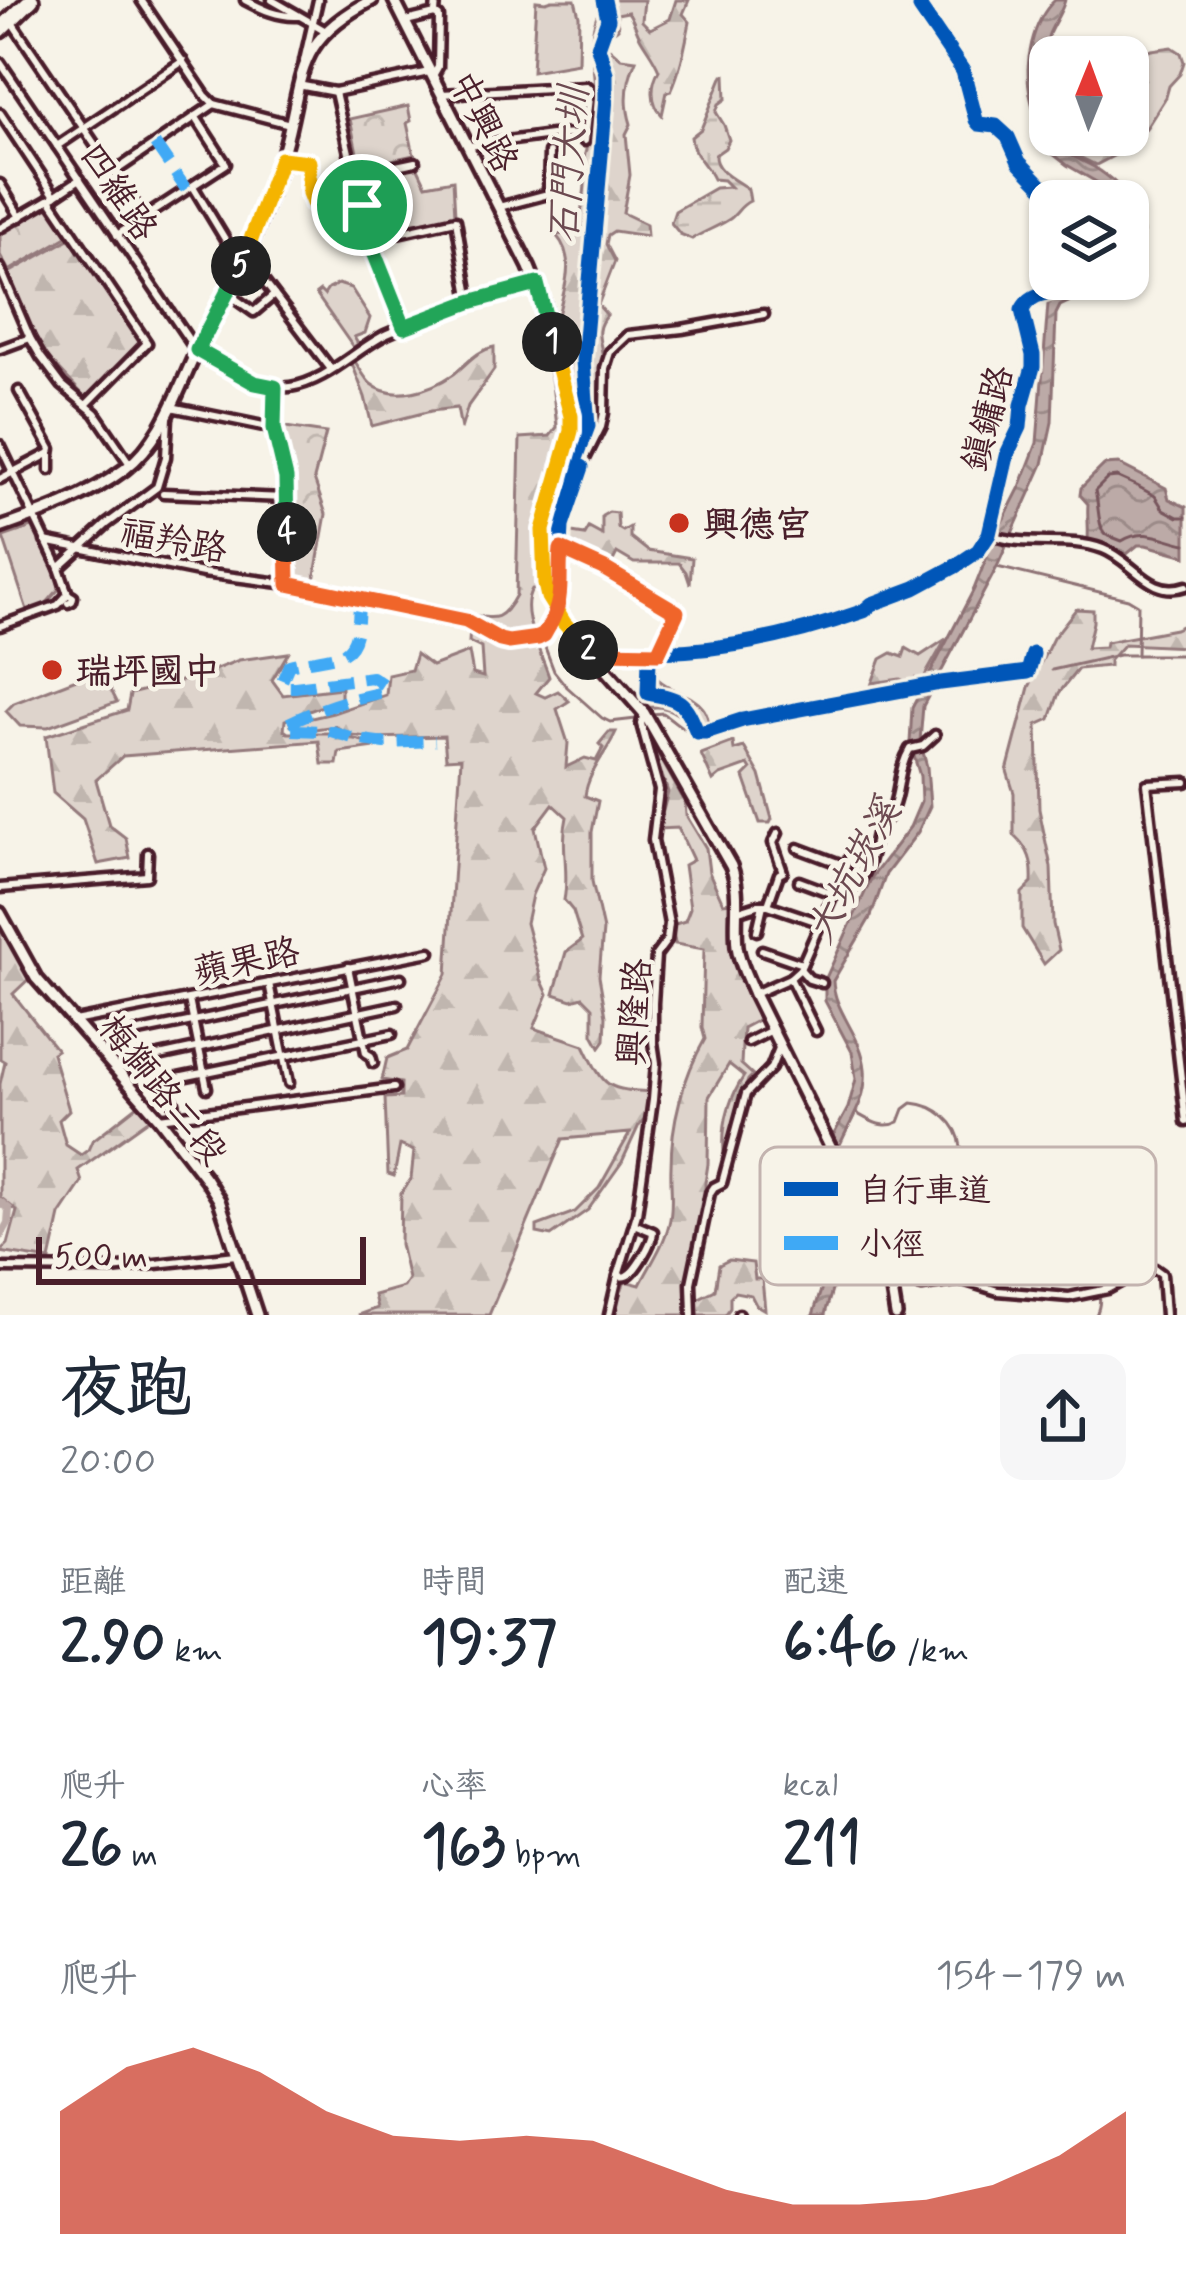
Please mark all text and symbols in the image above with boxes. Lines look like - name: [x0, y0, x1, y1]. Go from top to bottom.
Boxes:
- north arrow: [1029, 36, 1149, 156]
- map controls: [1029, 36, 1149, 300]
- street label: 中興路: [436, 64, 527, 181]
- water label: 石門大圳: [540, 82, 602, 245]
- street label: 四維路: [67, 135, 167, 251]
- pin: [311, 154, 413, 256]
- icon: arrive: [329, 172, 395, 238]
- button: layers: [1029, 180, 1149, 300]
- pin: 5: [211, 236, 271, 296]
- text: 5: [231, 244, 251, 288]
- pin: 1: [522, 312, 582, 372]
- text: 1: [545, 320, 559, 364]
- street label: 鎮鏞路: [953, 361, 1026, 477]
- pin: 4: [257, 502, 317, 562]
- place label: 興德宮: [703, 503, 811, 550]
- street label: 福羚路: [116, 510, 231, 575]
- text: 4: [277, 510, 297, 554]
- marker: 興德宮: [666, 510, 692, 536]
- pin: 2: [558, 620, 618, 680]
- text: 2: [580, 628, 596, 672]
- place label: 瑞坪國中: [76, 650, 220, 697]
- marker: 瑞坪國中: [39, 657, 65, 683]
- water label: 大坑崁溪: [796, 789, 915, 952]
- street label: 蘋果路: [189, 929, 304, 998]
- street label: 興隆路: [609, 957, 664, 1068]
- street label: 梅獅路二段: [86, 1006, 236, 1176]
- legend: [760, 1147, 1156, 1285]
- text: 自行車道: [859, 1170, 991, 1214]
- text: 小徑: [859, 1224, 925, 1268]
- scale bar: [36, 1231, 366, 1284]
- text: 500 m: [54, 1236, 148, 1280]
- text: 夜跑: [60, 1349, 192, 1435]
- button: share: [1000, 1354, 1126, 1480]
- text: 20:00: [60, 1437, 156, 1488]
- text: 距離: [60, 1561, 126, 1605]
- text: 時間: [421, 1561, 487, 1605]
- text: 配速: [783, 1561, 849, 1605]
- text: 2.90: [60, 1605, 166, 1684]
- text: 19:37: [421, 1605, 557, 1684]
- text: 6:46: [783, 1605, 898, 1684]
- text: km: [166, 1630, 223, 1674]
- text: /km: [898, 1630, 969, 1674]
- text: kcal: [783, 1764, 838, 1808]
- text: 爬升: [60, 1765, 126, 1809]
- text: 心率: [421, 1765, 487, 1809]
- text: 211: [783, 1808, 861, 1887]
- text: 26: [60, 1809, 123, 1888]
- text: 163: [421, 1809, 506, 1888]
- text: m: [123, 1834, 158, 1878]
- text: bpm: [506, 1834, 581, 1878]
- text: 154–179 m: [936, 1951, 1126, 2002]
- text: 爬升: [60, 1955, 138, 2006]

